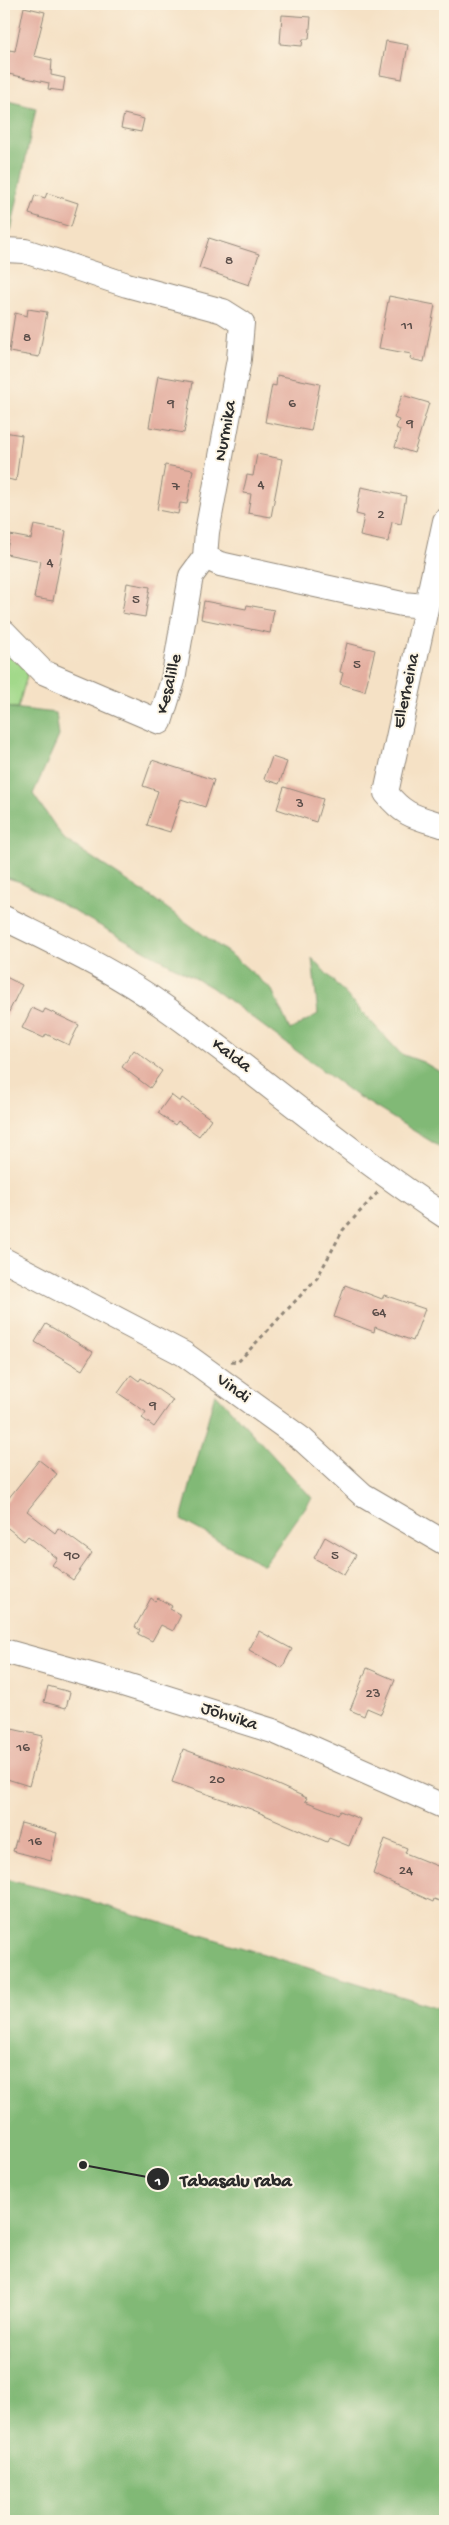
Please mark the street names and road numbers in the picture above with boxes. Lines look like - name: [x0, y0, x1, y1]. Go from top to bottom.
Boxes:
- street label: Nurmika: [210, 398, 242, 463]
- street label: Kesalille: [152, 651, 188, 716]
- street label: Ellerheina: [389, 651, 425, 730]
- street label: Kalda: [207, 1034, 256, 1078]
- street label: Vindi: [211, 1369, 254, 1408]
- street label: Jõhvika: [198, 1698, 261, 1736]

